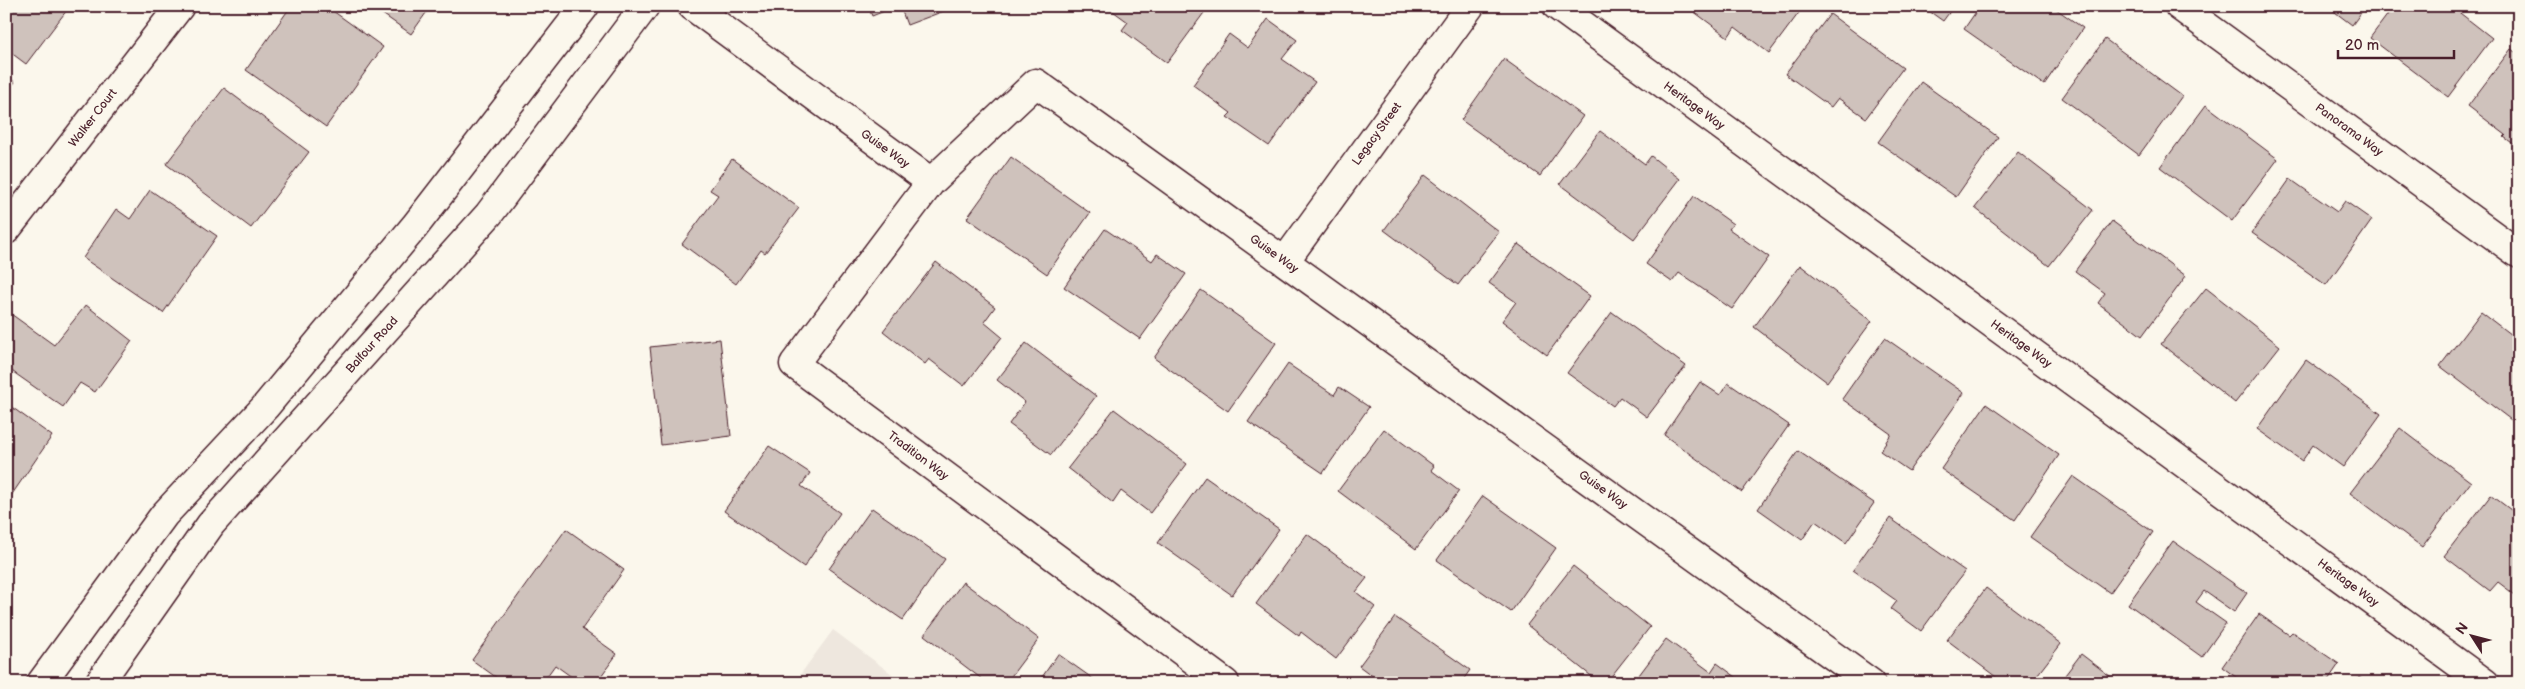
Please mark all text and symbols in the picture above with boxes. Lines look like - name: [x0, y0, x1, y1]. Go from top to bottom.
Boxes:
- scale bar: [2338, 28, 2454, 60]
- text: 20 m: [2345, 36, 2379, 55]
- street label: Heritage Way: [1660, 79, 1728, 134]
- street label: Walker Court: [65, 85, 121, 150]
- street label: Legacy Street: [1349, 99, 1405, 168]
- street label: Panorama Way: [2312, 100, 2386, 160]
- street label: Guise Way: [858, 126, 913, 172]
- street label: Guise Way: [1247, 231, 1302, 277]
- street label: Balfour Road: [343, 314, 401, 376]
- street label: Heritage Way: [1987, 317, 2055, 372]
- street label: Tradition Way: [885, 428, 952, 484]
- street label: Guise Way: [1576, 467, 1631, 513]
- street label: Heritage Way: [2314, 556, 2382, 611]
- north arrow: [2448, 612, 2498, 662]
- text: N: [2452, 619, 2472, 638]

